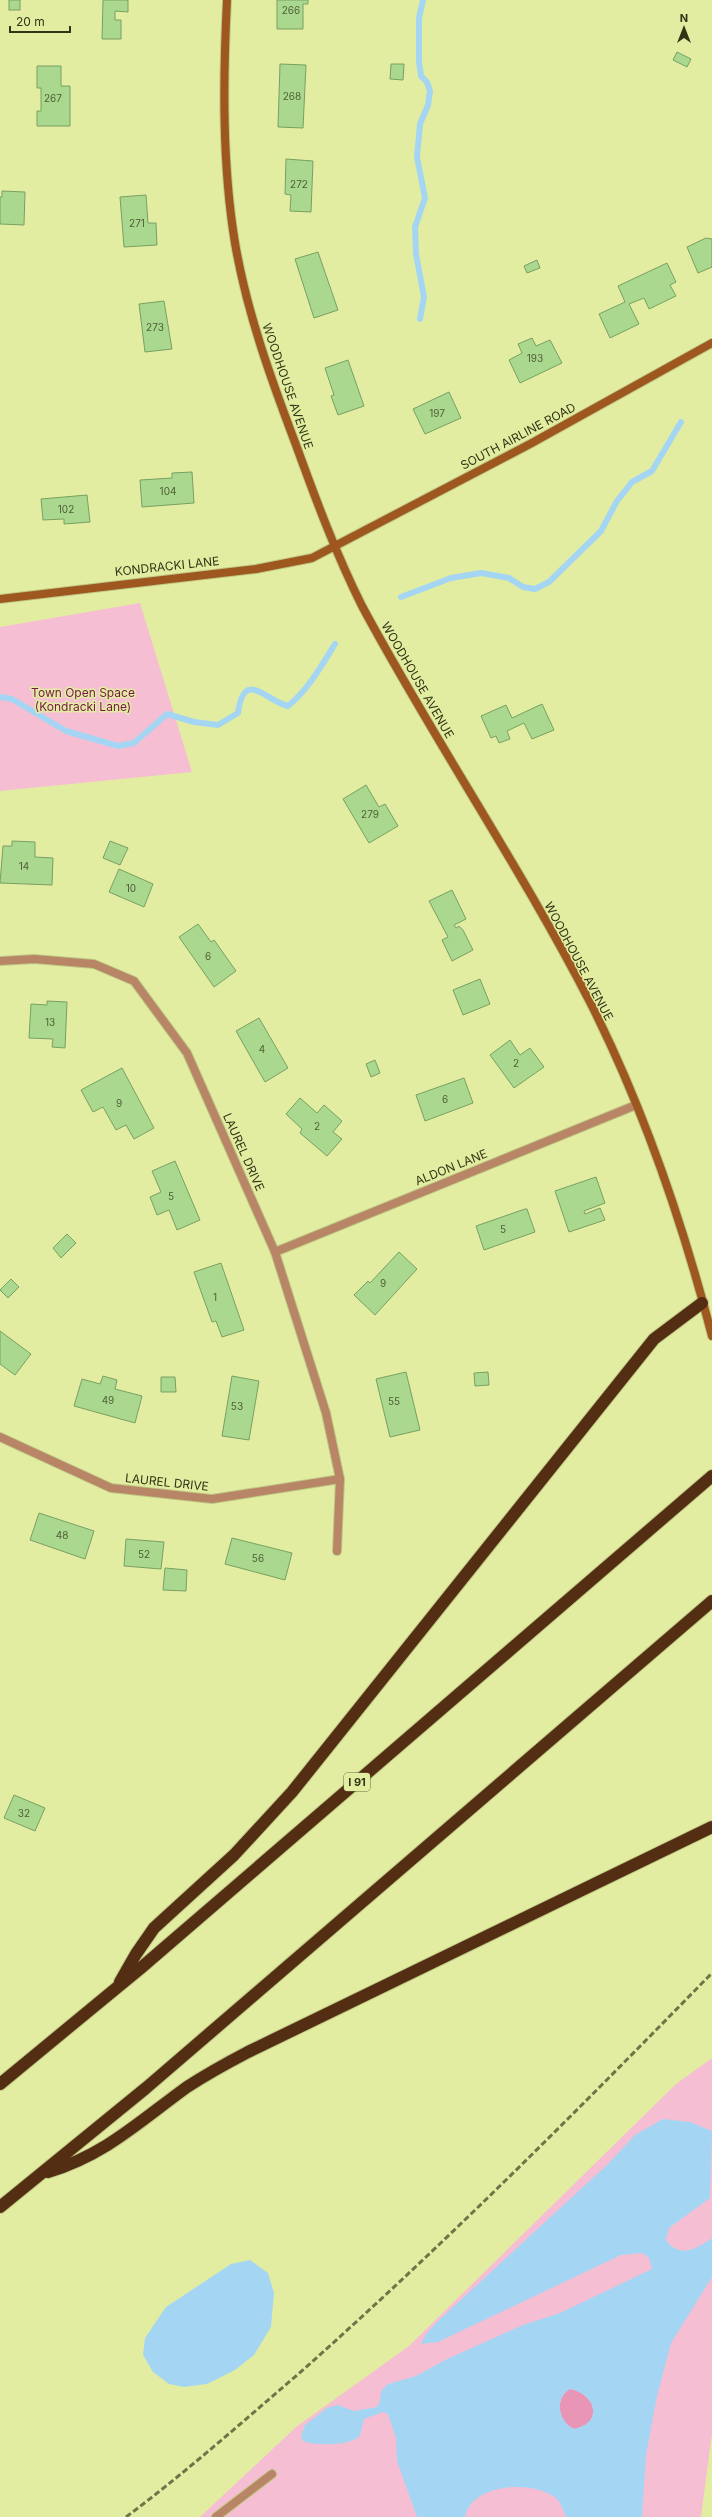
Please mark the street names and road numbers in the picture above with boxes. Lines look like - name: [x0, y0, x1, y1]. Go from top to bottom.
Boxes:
- street label: WOODHOUSE AVENUE: [259, 321, 317, 451]
- street label: SOUTH AIRLINE ROAD: [458, 399, 578, 473]
- street label: KONDRACKI LANE: [114, 553, 220, 579]
- street label: WOODHOUSE AVENUE: [378, 619, 458, 741]
- street label: WOODHOUSE AVENUE: [541, 899, 617, 1023]
- street label: LAUREL DRIVE: [220, 1111, 268, 1193]
- street label: ALDON LANE: [413, 1146, 489, 1188]
- street label: LAUREL DRIVE: [124, 1470, 210, 1494]
- road number: I 91: [344, 1773, 370, 1791]

